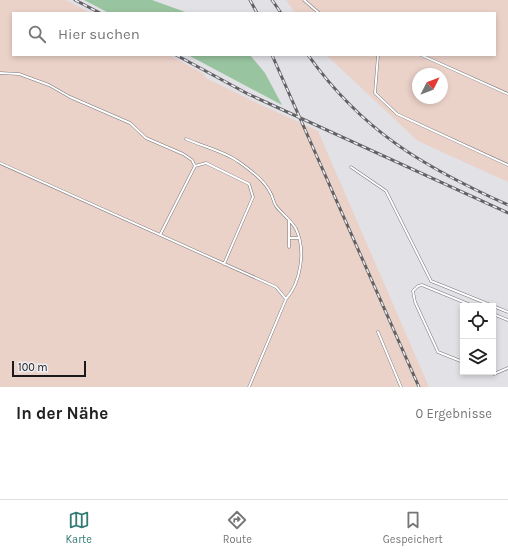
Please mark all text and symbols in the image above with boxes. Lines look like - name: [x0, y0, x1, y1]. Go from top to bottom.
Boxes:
- search box: [12, 12, 496, 56]
- icon: search: [26, 23, 48, 45]
- text: Hier suchen: [58, 25, 140, 43]
- north arrow: [412, 68, 448, 104]
- map controls: [460, 303, 496, 375]
- button: locate: [460, 303, 496, 339]
- button: layers: [460, 339, 496, 375]
- scale bar: [12, 359, 86, 378]
- text: 100 m: [18, 361, 48, 374]
- text: In der Nähe: [16, 403, 108, 423]
- text: 0 Ergebnisse: [416, 406, 492, 421]
- tab: Karte: [65, 509, 92, 546]
- tab: Route: [223, 509, 252, 546]
- tab: Gespeichert: [383, 509, 443, 546]

